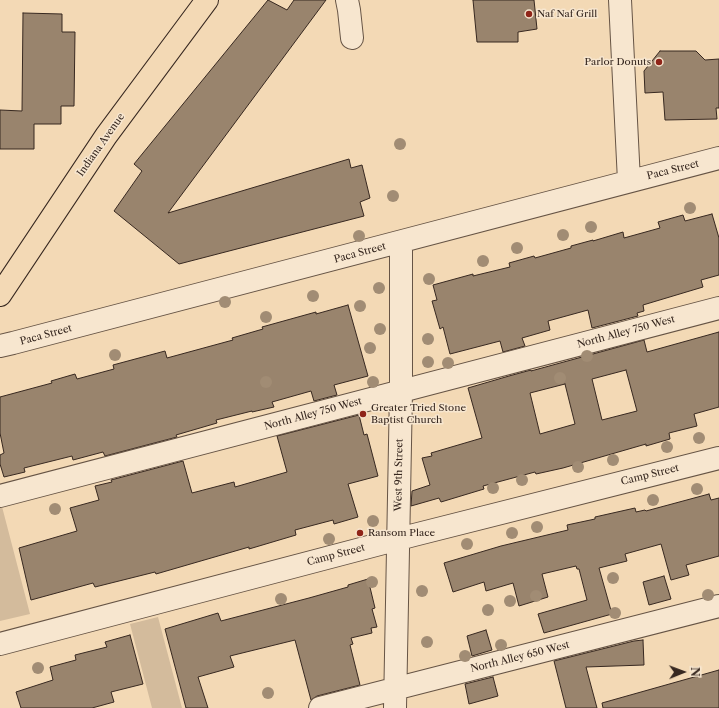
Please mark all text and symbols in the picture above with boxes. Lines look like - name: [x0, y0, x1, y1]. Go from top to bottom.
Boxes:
- place label: Naf Naf Grill: [537, 8, 597, 20]
- marker: Naf Naf Grill: [524, 9, 534, 19]
- place label: Parlor Donuts: [585, 56, 651, 68]
- marker: Parlor Donuts: [654, 57, 664, 67]
- street label: Indiana Avenue: [75, 111, 127, 179]
- street label: Paca Street: [646, 158, 700, 182]
- street label: Paca Street: [333, 240, 387, 266]
- street label: North Alley 750 West: [576, 313, 676, 351]
- street label: Paca Street: [19, 322, 73, 348]
- street label: North Alley 750 West: [263, 395, 363, 433]
- place label: Greater Tried Stone Baptist Church: [371, 402, 466, 426]
- marker: Greater Tried Stone Baptist Church: [358, 409, 368, 419]
- street label: West 9th Street: [392, 438, 406, 512]
- street label: Camp Street: [620, 462, 680, 488]
- place label: Ransom Place: [368, 527, 435, 539]
- marker: Ransom Place: [355, 528, 365, 538]
- street label: Camp Street: [306, 542, 366, 568]
- street label: North Alley 650 West: [469, 639, 571, 675]
- north arrow: [663, 652, 703, 692]
- text: N: [688, 667, 702, 677]

